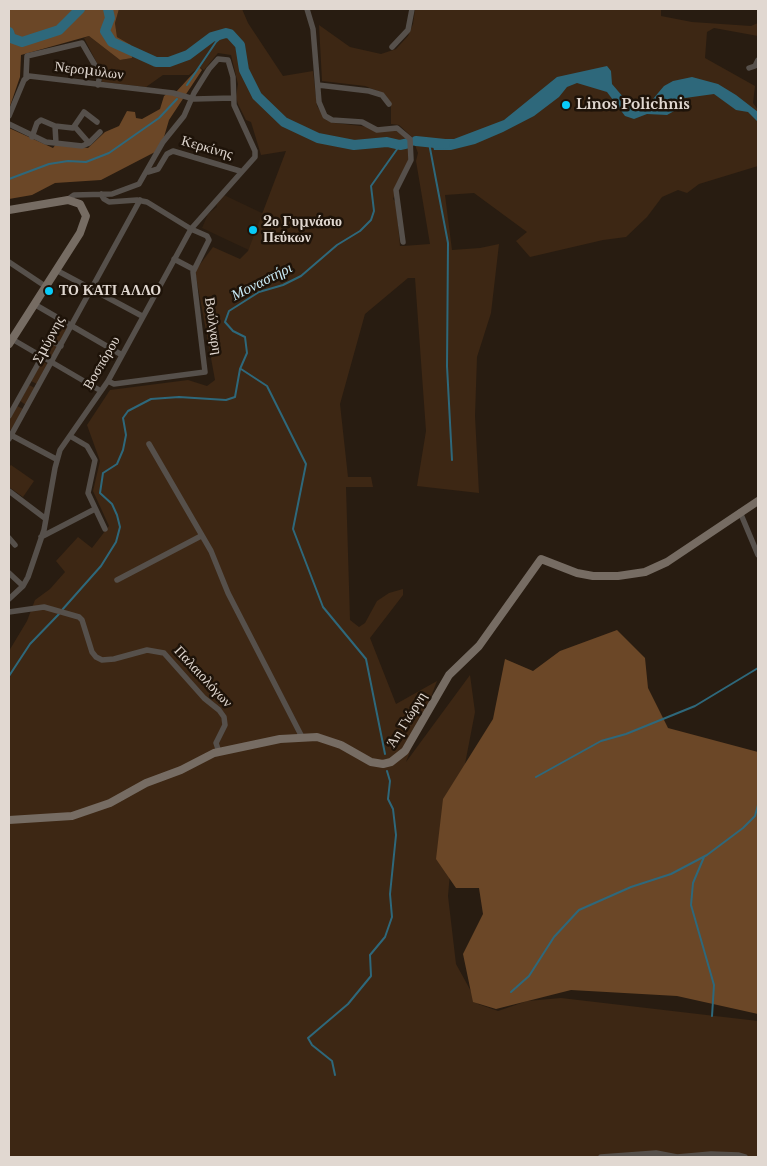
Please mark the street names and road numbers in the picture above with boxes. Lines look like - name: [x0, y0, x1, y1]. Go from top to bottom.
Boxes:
- street label: Νερομύλων: [54, 58, 124, 84]
- street label: Κερκίνης: [179, 133, 235, 163]
- street label: Βούλγαρη: [201, 296, 225, 356]
- street label: Σμύρνης: [30, 313, 68, 367]
- street label: Βοσπόρου: [80, 333, 124, 393]
- street label: Παλαιολόγων: [170, 643, 236, 711]
- street label: Άη Γιώργη: [383, 689, 431, 751]

